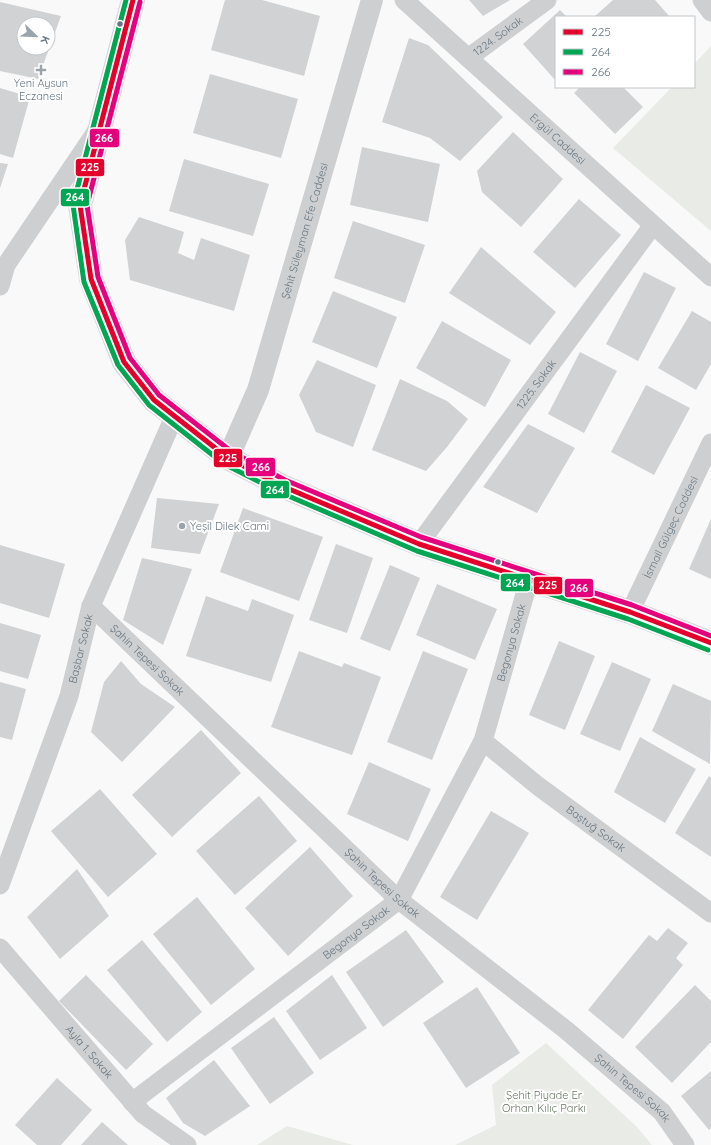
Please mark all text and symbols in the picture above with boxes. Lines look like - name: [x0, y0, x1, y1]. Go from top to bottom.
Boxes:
- street label: 1224. Sokak: [470, 13, 526, 59]
- north arrow: [16, 16, 56, 56]
- legend: [555, 16, 695, 88]
- unlabelled marker: [115, 19, 125, 29]
- text: 225: [591, 24, 611, 39]
- text: K: [37, 34, 53, 46]
- text: 264: [591, 44, 611, 59]
- text: 266: [591, 64, 611, 79]
- marker: Yeni Aysun Eczanesi: [36, 65, 46, 75]
- place label: Yeni Aysun Eczanesi: [14, 76, 68, 103]
- street label: Ergül Caddesi: [527, 110, 588, 167]
- line badge: 266: [89, 128, 120, 148]
- text: 266: [95, 131, 113, 145]
- line badge: 225: [75, 158, 105, 177]
- text: 225: [81, 160, 99, 174]
- street label: Şehit Süleyman Efe Caddesi: [278, 161, 331, 301]
- line badge: 264: [60, 188, 90, 207]
- text: 264: [66, 190, 85, 204]
- street label: 1225. Sokak: [513, 357, 559, 412]
- line badge: 225: [213, 448, 243, 468]
- text: 225: [219, 451, 237, 465]
- line badge: 266: [245, 457, 276, 477]
- text: 266: [252, 460, 270, 474]
- street label: İsmail Gülgeç Caddesi: [640, 474, 701, 581]
- line badge: 264: [260, 480, 290, 499]
- text: 264: [266, 483, 285, 497]
- place label: Yeşil Dilek Cami: [190, 519, 269, 533]
- marker: Yeşil Dilek Cami: [177, 521, 187, 531]
- unlabelled marker: [493, 557, 503, 567]
- line badge: 264: [500, 573, 531, 592]
- text: 264: [506, 576, 525, 590]
- line badge: 225: [533, 576, 563, 595]
- text: 225: [539, 578, 557, 592]
- line badge: 266: [564, 578, 594, 598]
- text: 266: [570, 581, 588, 595]
- street label: Begonya Sokak: [493, 602, 529, 683]
- street label: Başbar Sokak: [65, 612, 96, 685]
- street label: Şahin Tepesi Sokak: [107, 621, 187, 699]
- street label: Baştuğ Sokak: [564, 802, 628, 855]
- street label: Şahin Tepesi Sokak: [342, 845, 423, 921]
- street label: Begonya Sokak: [320, 903, 392, 962]
- street label: Ayla 1. Sokak: [63, 1022, 116, 1081]
- street label: Şahin Tepesi Sokak: [592, 1051, 674, 1125]
- park label: Şehit Piyade Er Orhan Kılıç Parkı: [502, 1088, 586, 1115]

